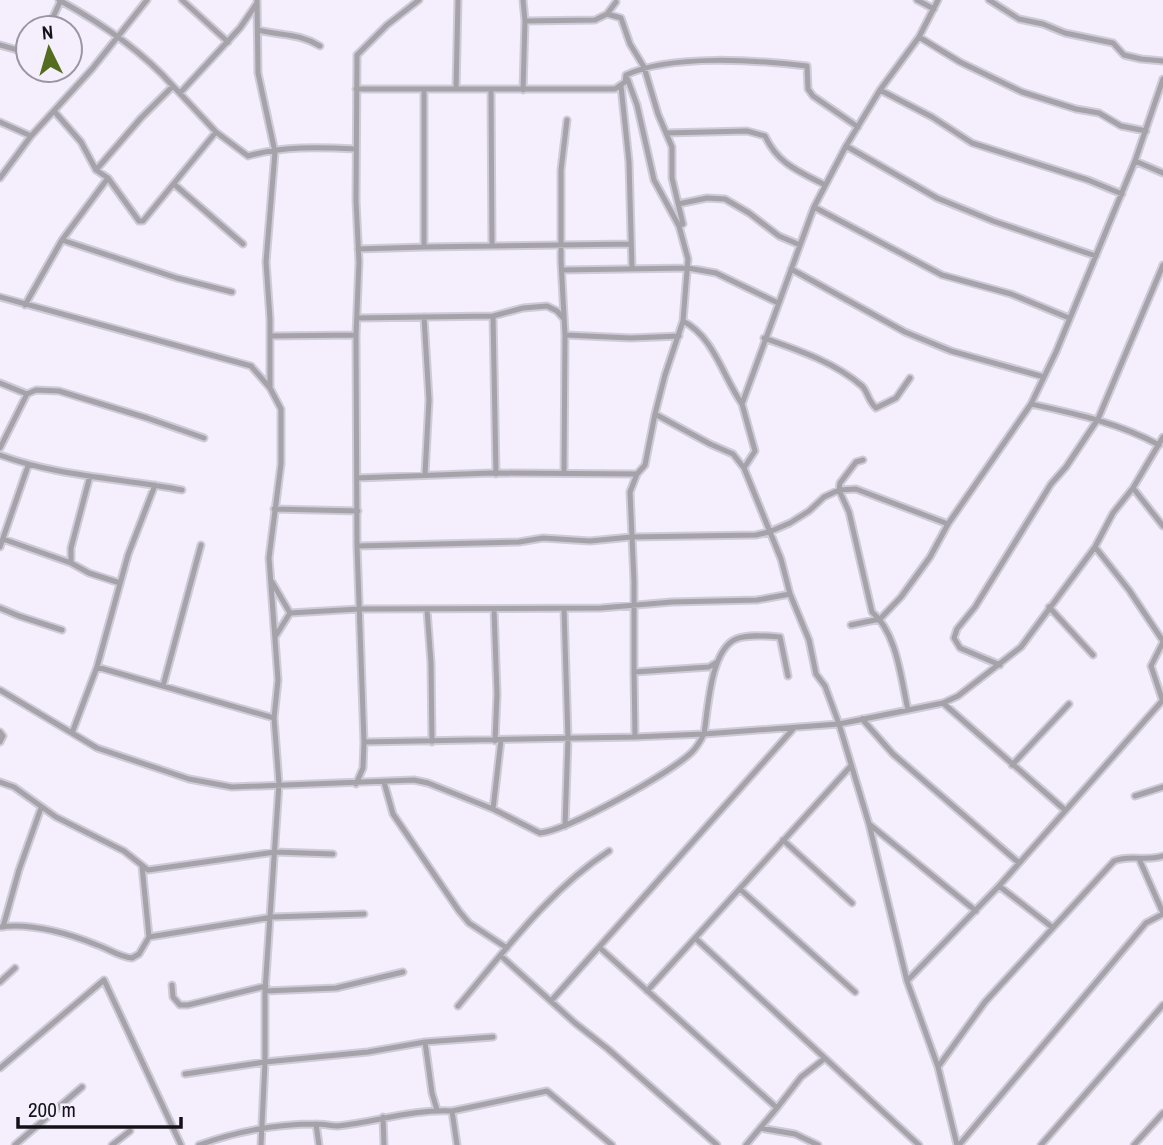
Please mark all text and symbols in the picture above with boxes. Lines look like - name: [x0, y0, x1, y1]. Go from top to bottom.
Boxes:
- north arrow: [14, 14, 84, 84]
- text: N: [41, 19, 54, 46]
- scale bar: [18, 1086, 180, 1130]
- text: 200 m: [28, 1095, 76, 1124]

